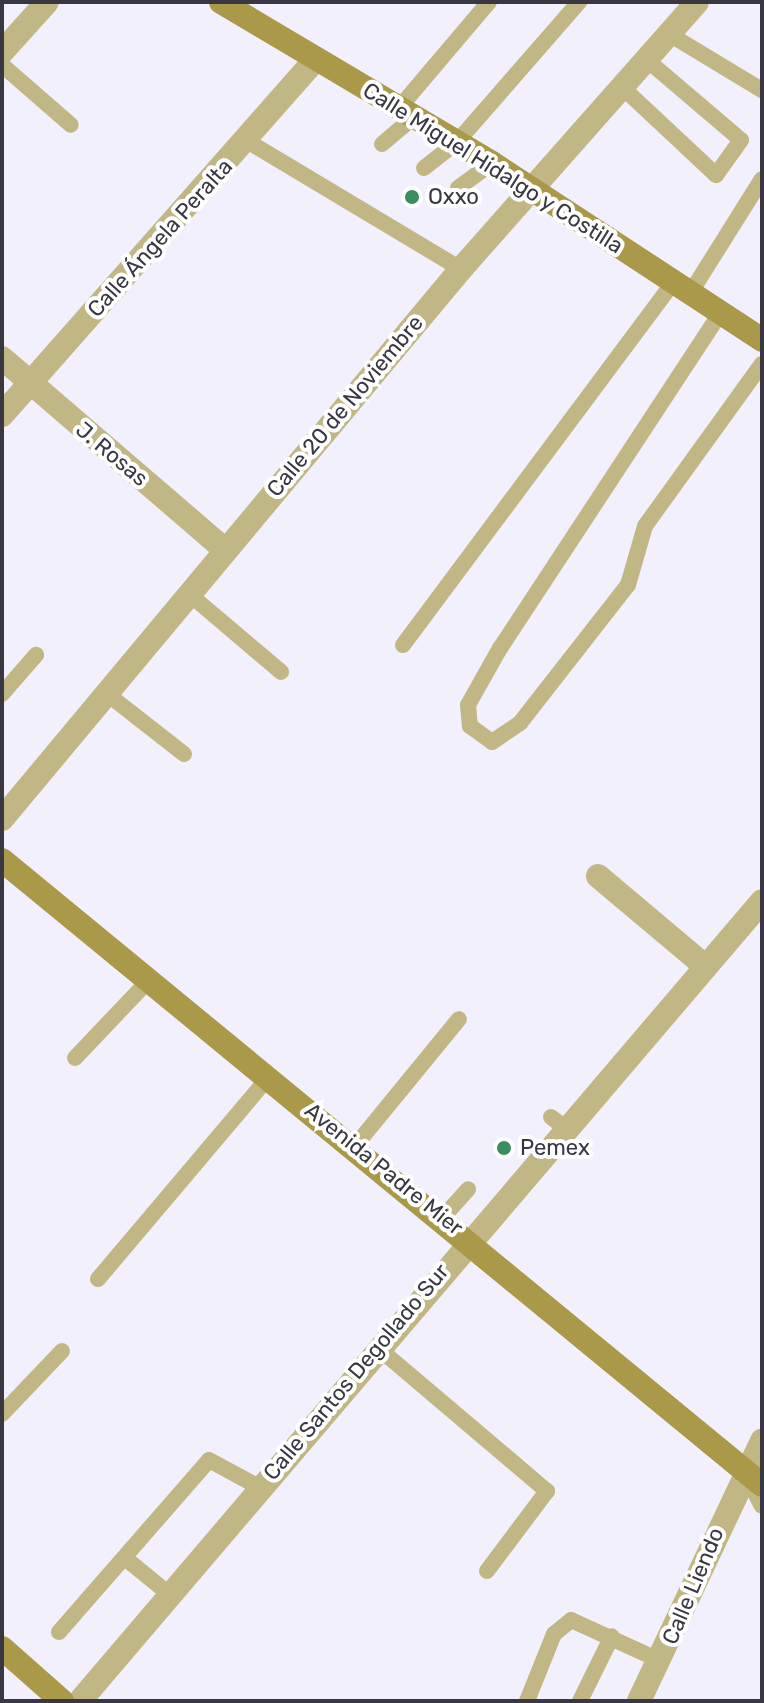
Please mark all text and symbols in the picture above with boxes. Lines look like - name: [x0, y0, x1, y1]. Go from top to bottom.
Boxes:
- street label: Calle Miguel Hidalgo y Costilla: [358, 77, 628, 259]
- street label: Calle Ángela Peralta: [82, 153, 238, 323]
- place label: Oxxo: [428, 184, 479, 210]
- marker: Oxxo: [403, 188, 421, 206]
- street label: Calle 20 de Noviembre: [261, 310, 429, 502]
- street label: J. Rosas: [71, 416, 153, 492]
- street label: Avenida Padre Mier: [300, 1097, 468, 1241]
- place label: Pemex: [520, 1135, 590, 1161]
- marker: Pemex: [495, 1139, 513, 1157]
- street label: Calle Santos Degollado Sur: [258, 1258, 454, 1486]
- street label: Calle Liendo: [657, 1524, 729, 1648]

